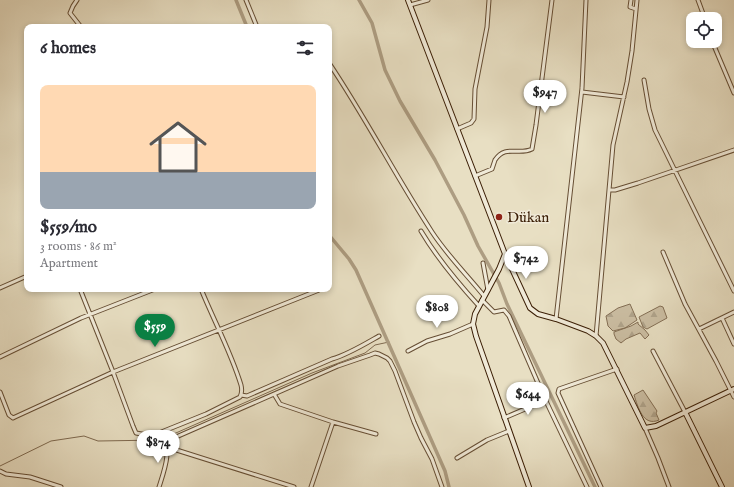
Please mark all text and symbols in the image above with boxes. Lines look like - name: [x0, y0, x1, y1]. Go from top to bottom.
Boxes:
- map controls: [686, 12, 722, 48]
- button: locate: [686, 12, 722, 48]
- icon: filters: [294, 37, 316, 59]
- text: 6 homes: [40, 38, 96, 59]
- pin: $947: [521, 80, 569, 114]
- text: $947: [533, 84, 557, 101]
- icon: home: [142, 111, 214, 183]
- place label: Dükan: [507, 208, 549, 227]
- marker: Dükan: [494, 212, 504, 222]
- text: $559/mo: [40, 217, 97, 238]
- text: 3 rooms · 86 m²: [40, 238, 117, 255]
- pin: $742: [502, 246, 550, 280]
- text: $742: [513, 250, 539, 267]
- text: Apartment: [40, 255, 98, 272]
- pin: $808: [413, 295, 461, 329]
- text: $808: [425, 299, 449, 316]
- pin: $559: [131, 314, 179, 348]
- text: $559: [144, 318, 166, 335]
- pin: $644: [504, 382, 552, 416]
- text: $644: [515, 386, 541, 403]
- pin: $874: [134, 430, 182, 464]
- text: $874: [146, 434, 170, 451]

